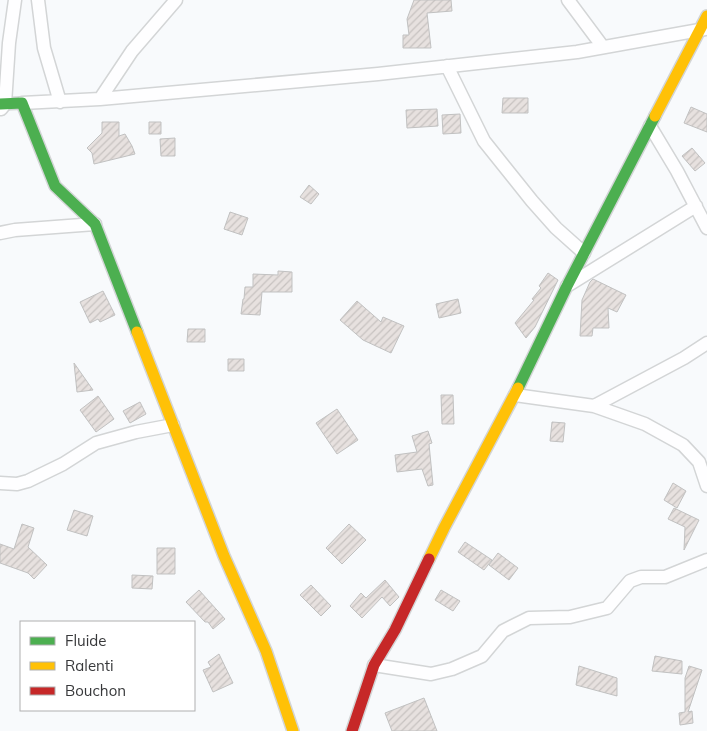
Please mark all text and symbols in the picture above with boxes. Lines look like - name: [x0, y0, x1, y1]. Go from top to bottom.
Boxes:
- legend: [20, 621, 195, 711]
- text: Fluide: [65, 631, 106, 650]
- text: Ralenti: [65, 656, 114, 675]
- text: Bouchon: [65, 681, 126, 700]

